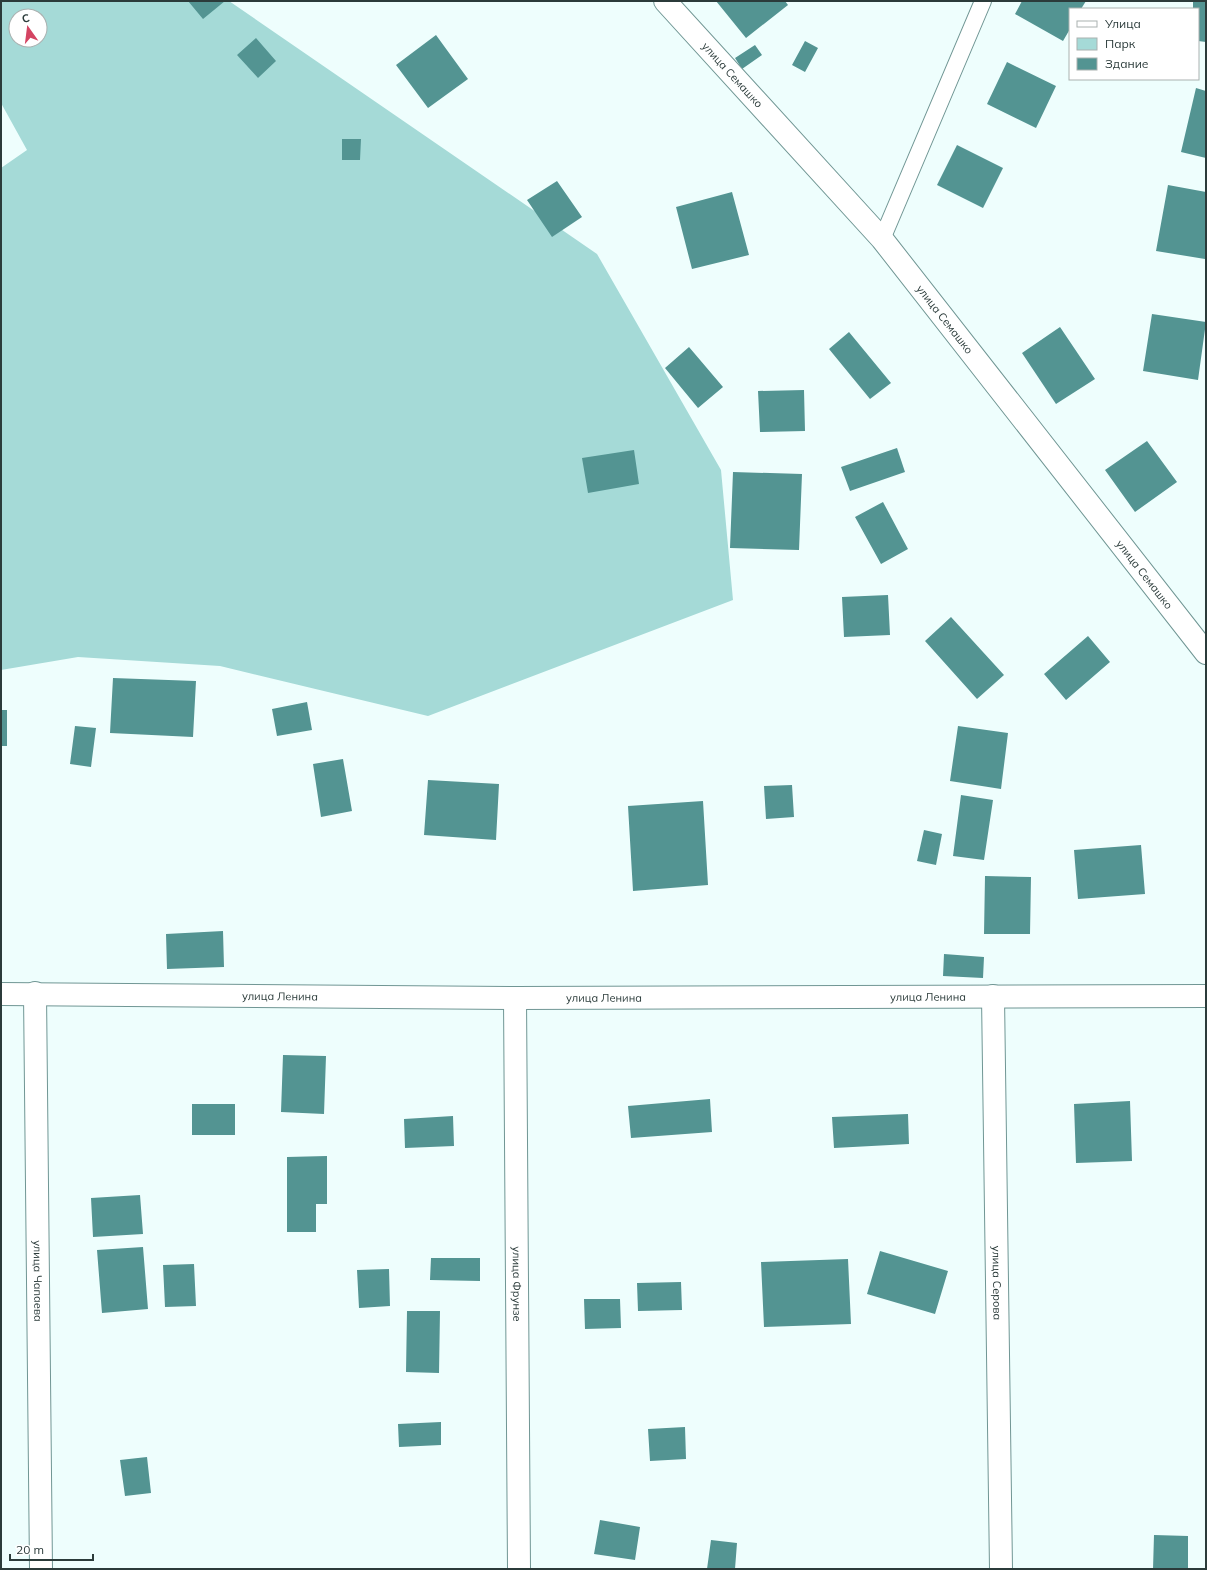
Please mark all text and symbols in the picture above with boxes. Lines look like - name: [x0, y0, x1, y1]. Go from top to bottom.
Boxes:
- north arrow: [8, 8, 48, 48]
- legend: [1069, 8, 1199, 80]
- text: С: [20, 10, 31, 26]
- text: Улица: [1104, 16, 1141, 31]
- text: Парк: [1105, 36, 1136, 51]
- street label: улица Семашко: [699, 39, 766, 111]
- text: Здание: [1105, 56, 1149, 71]
- street label: улица Семашко: [913, 282, 976, 357]
- street label: улица Семашко: [1113, 537, 1176, 612]
- street label: улица Ленина: [242, 989, 318, 1003]
- street label: улица Ленина: [890, 990, 966, 1004]
- street label: улица Ленина: [566, 991, 642, 1005]
- street label: улица Чапаева: [31, 1240, 45, 1322]
- street label: улица Фрунзе: [510, 1246, 524, 1322]
- street label: улица Серова: [989, 1246, 1005, 1320]
- scale bar: [10, 1536, 93, 1562]
- text: 20 m: [16, 1542, 44, 1557]

